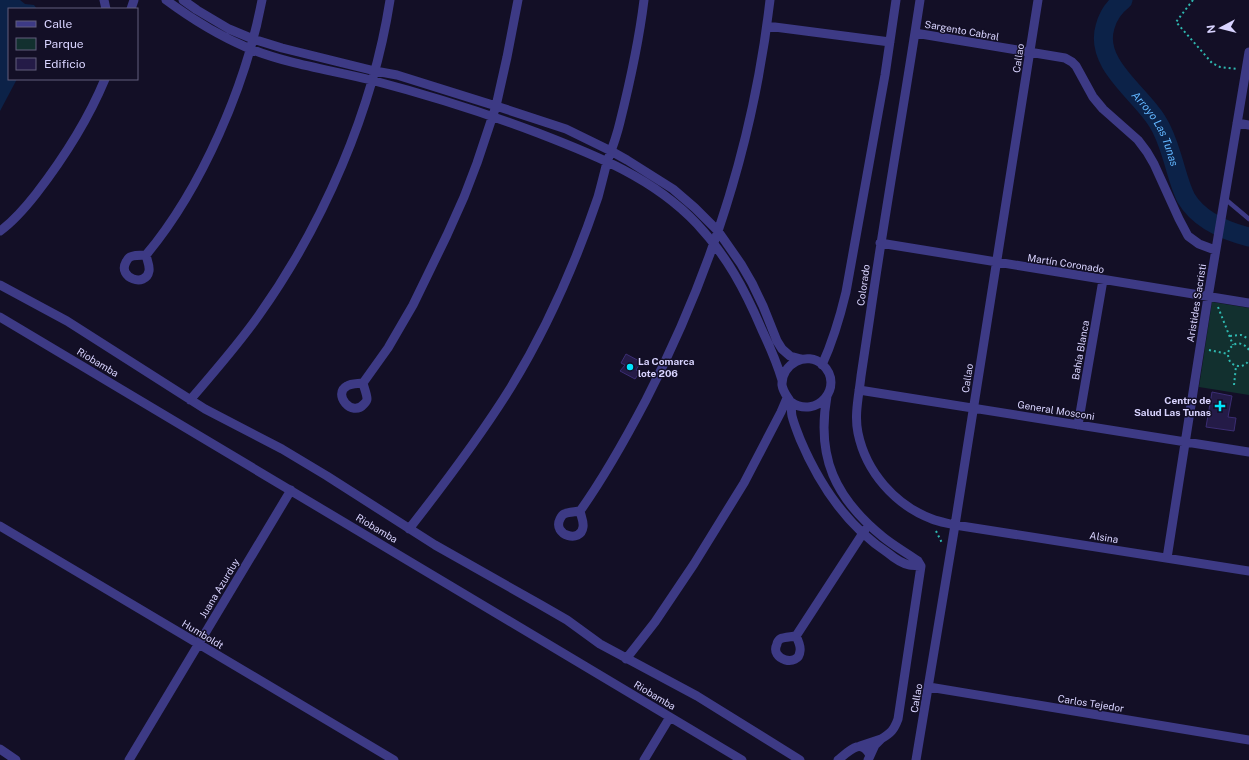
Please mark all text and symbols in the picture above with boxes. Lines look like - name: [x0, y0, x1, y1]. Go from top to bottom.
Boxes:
- legend: [8, 8, 138, 80]
- north arrow: [1201, 8, 1241, 48]
- text: Calle: [44, 17, 73, 31]
- street label: Sargento Cabral: [924, 18, 1000, 42]
- text: N: [1205, 24, 1218, 34]
- text: Parque: [44, 37, 84, 51]
- street label: Callao: [1010, 42, 1026, 73]
- text: Edificio: [44, 57, 86, 71]
- water label: Arroyo Las Tunas: [1130, 89, 1181, 168]
- street label: Martín Coronado: [1027, 251, 1106, 275]
- street label: Colorado: [854, 263, 872, 307]
- street label: Aristides Sacristi: [1184, 263, 1208, 343]
- street label: Bahía Blanca: [1069, 319, 1091, 381]
- street label: Riobamba: [75, 345, 121, 379]
- place label: La Comarca lote 206: [638, 355, 695, 379]
- marker: La Comarca lote 206: [625, 362, 635, 372]
- street label: Callao: [959, 362, 975, 393]
- place label: Centro de Salud Las Tunas: [1134, 394, 1211, 418]
- street label: General Mosconi: [1017, 398, 1095, 422]
- marker: Centro de Salud Las Tunas: [1214, 400, 1226, 412]
- street label: Riobamba: [354, 511, 400, 545]
- street label: Alsina: [1089, 529, 1119, 545]
- street label: Juana Azurduy: [196, 555, 242, 620]
- street label: Humboldt: [180, 617, 226, 651]
- street label: Riobamba: [632, 678, 678, 712]
- street label: Callao: [908, 682, 925, 714]
- street label: Carlos Tejedor: [1057, 692, 1125, 714]

